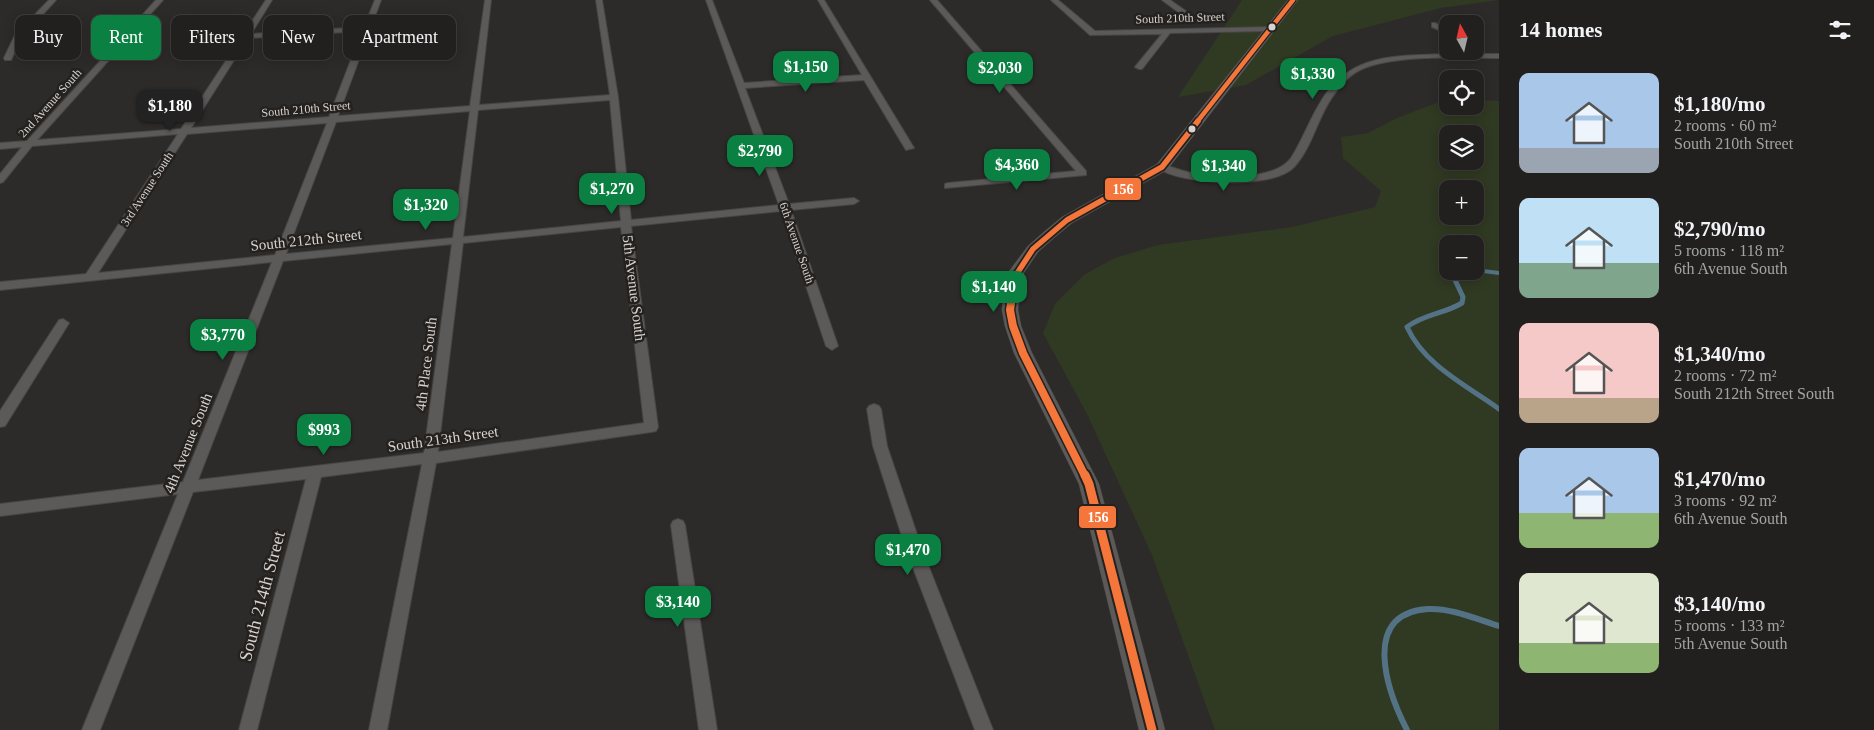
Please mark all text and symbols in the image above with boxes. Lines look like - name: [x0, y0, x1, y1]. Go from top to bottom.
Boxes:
- street label: South 210th Street: [1135, 9, 1226, 27]
- chip: Buy: [15, 15, 81, 60]
- chip: Rent: [91, 15, 161, 60]
- chip: Filters: [171, 15, 253, 60]
- chip: New: [263, 15, 333, 60]
- chip: Apartment: [343, 15, 456, 60]
- north arrow: [1439, 15, 1484, 60]
- map controls: [1439, 15, 1484, 280]
- icon: filters: [1826, 16, 1854, 44]
- text: 14 homes: [1519, 18, 1602, 42]
- unlabelled marker: [1267, 22, 1277, 32]
- pin: $1,150: [765, 51, 847, 93]
- pin: $2,030: [959, 52, 1041, 94]
- text: $1,150: [784, 58, 828, 75]
- pin: $1,330: [1272, 58, 1354, 100]
- text: $2,030: [978, 59, 1022, 76]
- text: $1,330: [1291, 65, 1335, 82]
- street label: 2nd Avenue South: [15, 66, 85, 140]
- button: locate: [1439, 70, 1484, 115]
- pin: $1,180: [129, 90, 211, 132]
- text: $1,180/mo: [1674, 92, 1766, 116]
- icon: home: [1559, 93, 1619, 153]
- text: $1,180: [148, 97, 192, 114]
- street label: South 210th Street: [261, 98, 352, 120]
- text: 2 rooms · 60 m²: [1674, 117, 1777, 134]
- unlabelled marker: [1187, 124, 1197, 134]
- button: layers: [1439, 125, 1484, 170]
- pin: $2,790: [719, 134, 801, 177]
- text: South 210th Street: [1674, 135, 1793, 152]
- text: $2,790: [738, 142, 782, 159]
- pin: $4,360: [976, 148, 1058, 191]
- street label: 3rd Avenue South: [118, 149, 176, 229]
- pin: $1,340: [1183, 150, 1265, 192]
- text: $4,360: [995, 156, 1039, 173]
- text: $1,340: [1202, 157, 1246, 174]
- pin: $1,270: [571, 172, 653, 215]
- line badge: 156: [1104, 177, 1142, 201]
- text: $1,270: [590, 180, 634, 197]
- button: +: [1439, 180, 1484, 225]
- text: 156: [1113, 182, 1134, 197]
- pin: $1,320: [385, 188, 467, 231]
- text: $1,320: [404, 196, 448, 213]
- street label: 6th Avenue South: [777, 200, 817, 286]
- text: $2,790/mo: [1674, 217, 1766, 241]
- icon: home: [1559, 218, 1619, 278]
- street label: South 212th Street: [250, 226, 363, 254]
- street label: 5th Avenue South: [620, 234, 648, 342]
- button: −: [1439, 235, 1484, 280]
- text: 5 rooms · 118 m²: [1674, 242, 1784, 259]
- text: 6th Avenue South: [1674, 260, 1787, 277]
- pin: $1,140: [953, 270, 1035, 313]
- text: $1,140: [972, 278, 1016, 295]
- street label: 4th Place South: [412, 316, 440, 412]
- pin: $3,770: [182, 318, 264, 361]
- text: $3,770: [201, 326, 245, 343]
- text: $1,340/mo: [1674, 342, 1766, 366]
- icon: home: [1559, 343, 1619, 403]
- text: 2 rooms · 72 m²: [1674, 367, 1777, 384]
- text: South 212th Street South: [1674, 385, 1834, 402]
- street label: 4th Avenue South: [161, 390, 216, 495]
- pin: $993: [294, 414, 354, 456]
- text: $993: [308, 421, 340, 438]
- street label: South 213th Street: [387, 423, 500, 455]
- text: $1,470/mo: [1674, 467, 1766, 491]
- icon: home: [1559, 468, 1619, 528]
- text: 3 rooms · 92 m²: [1674, 492, 1777, 509]
- line badge: 156: [1078, 505, 1117, 529]
- text: 156: [1088, 510, 1109, 525]
- text: 6th Avenue South: [1674, 510, 1787, 527]
- street label: South 214th Street: [235, 529, 289, 663]
- pin: $1,470: [867, 534, 949, 576]
- text: $1,470: [886, 541, 930, 558]
- pin: $3,140: [637, 586, 719, 628]
- text: $3,140/mo: [1674, 592, 1766, 616]
- text: $3,140: [656, 593, 700, 610]
- icon: home: [1559, 593, 1619, 653]
- text: 5 rooms · 133 m²: [1674, 617, 1785, 634]
- text: 5th Avenue South: [1674, 635, 1787, 652]

